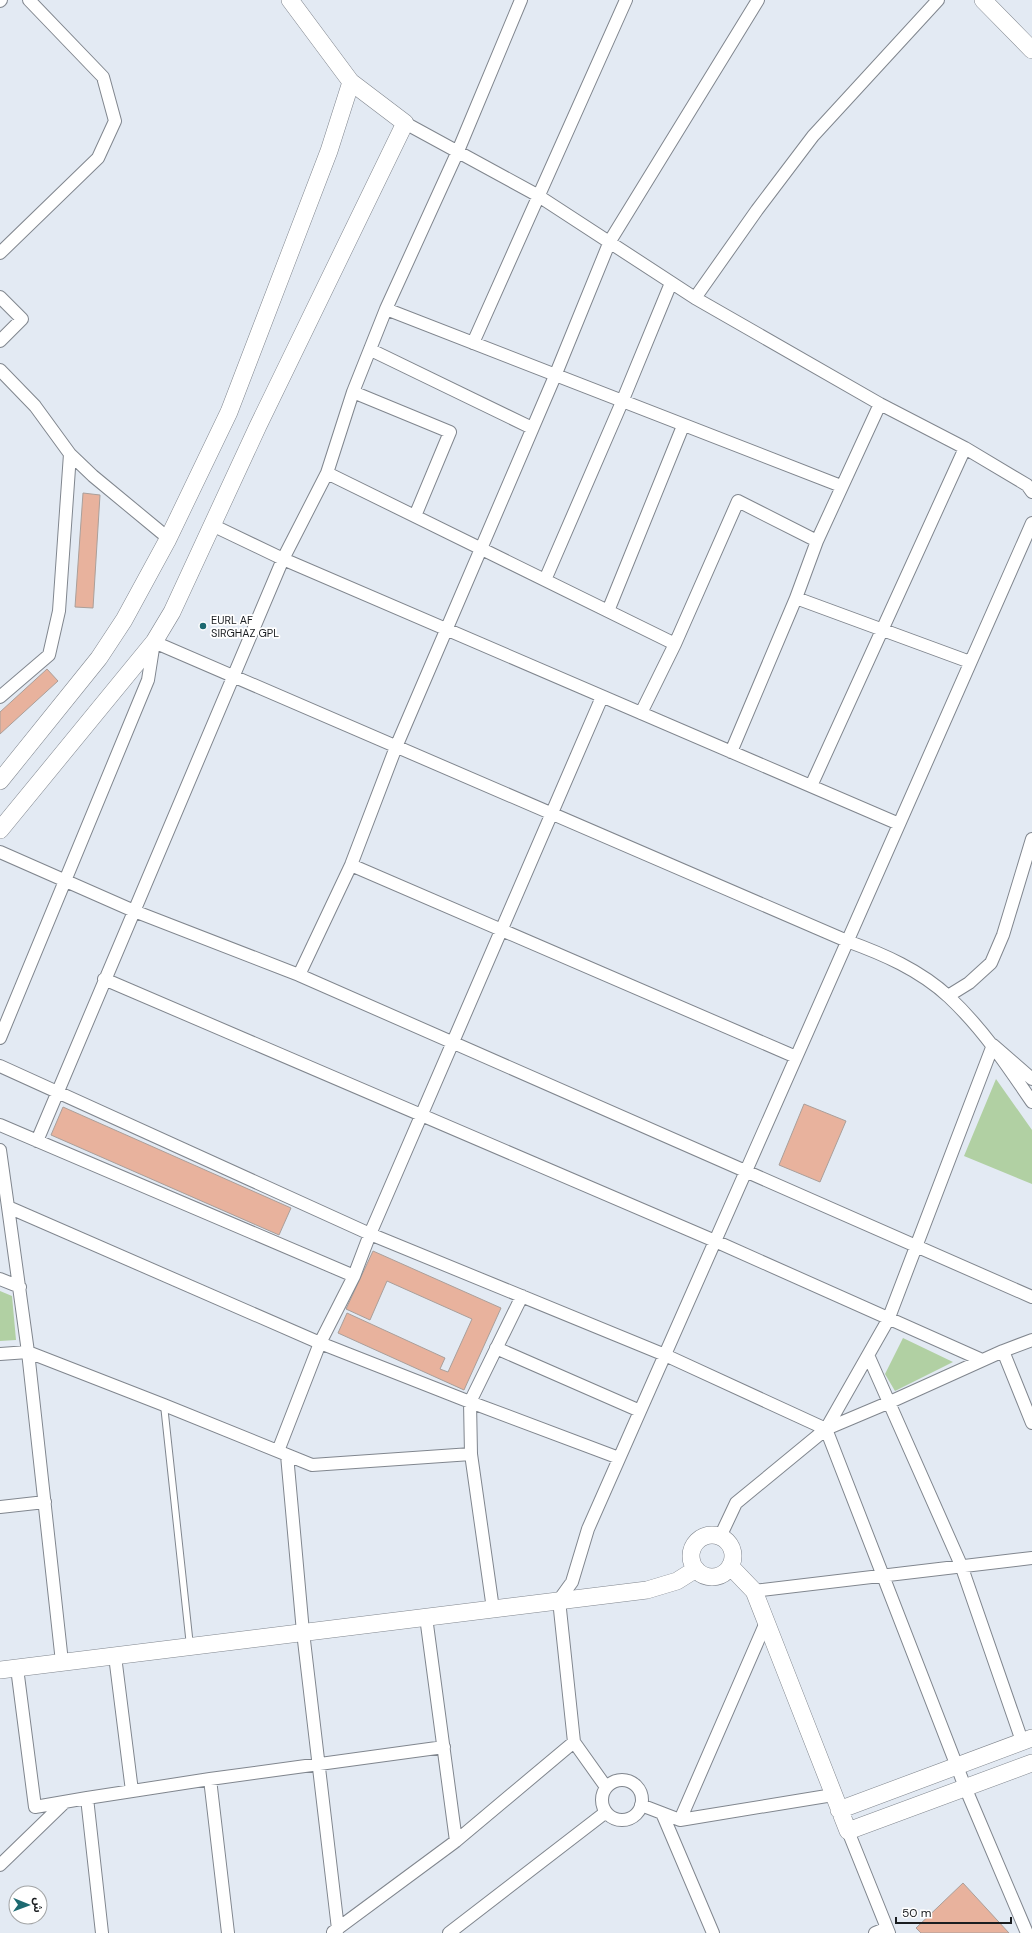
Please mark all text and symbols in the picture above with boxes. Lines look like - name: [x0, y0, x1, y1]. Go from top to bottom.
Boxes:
- place label: EURL AF SIRGHAZ GPL: [211, 613, 279, 640]
- marker: EURL AF SIRGHAZ GPL: [198, 621, 208, 631]
- north arrow: [8, 1885, 48, 1925]
- text: ش: [31, 1898, 45, 1913]
- scale bar: [896, 1899, 1011, 1925]
- text: 50 m: [902, 1905, 931, 1921]

